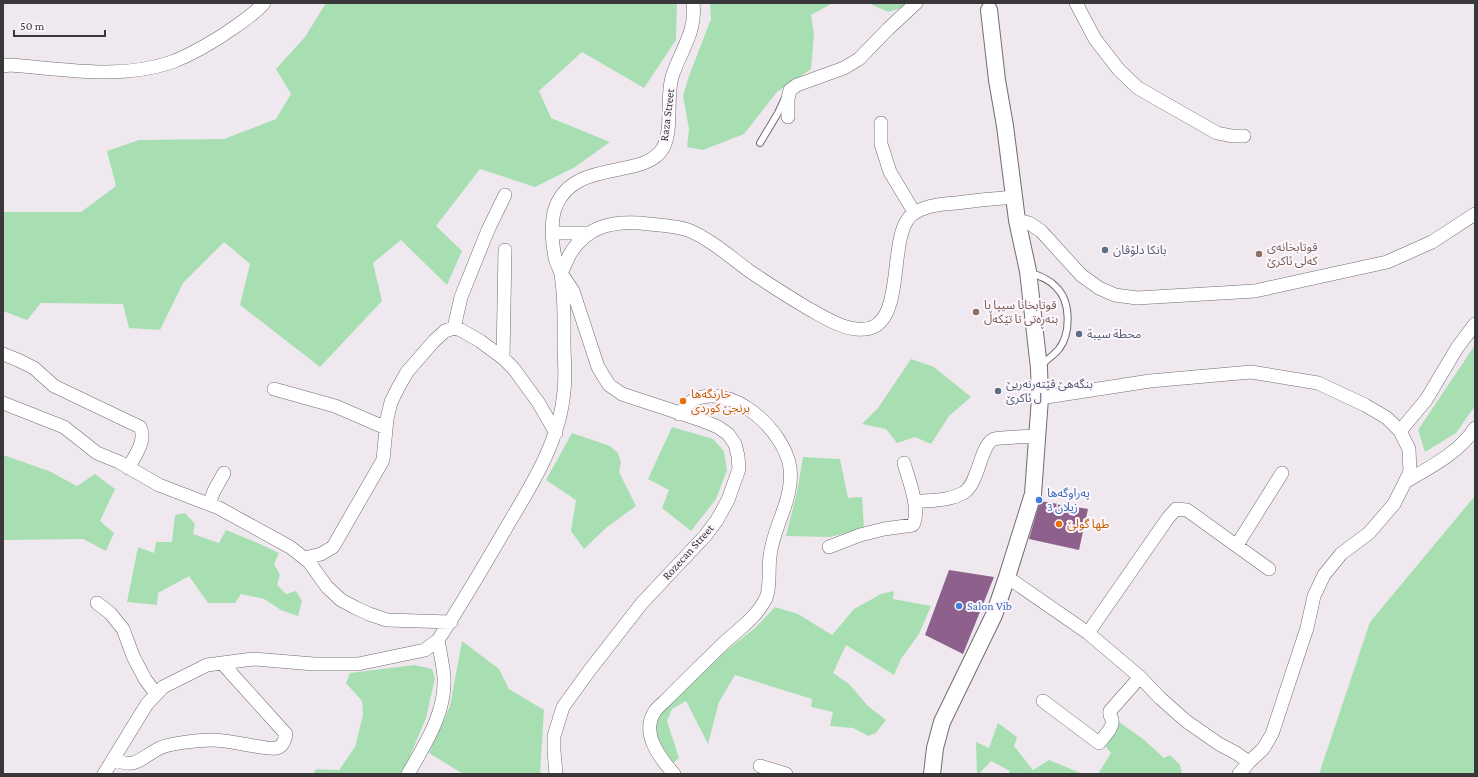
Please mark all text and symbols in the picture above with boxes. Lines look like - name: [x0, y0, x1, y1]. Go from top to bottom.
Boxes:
- scale bar: [14, 12, 105, 38]
- text: 50 m: [20, 19, 45, 33]
- street label: Raza Street: [657, 87, 677, 142]
- place label: قوتابخانەی کەلی ئاکرێ: [1267, 240, 1319, 268]
- place label: بانکا دلۆڤان: [1113, 243, 1166, 257]
- marker: بانکا دلۆڤان: [1100, 245, 1110, 255]
- marker: قوتابخانەی کەلی ئاکرێ: [1254, 249, 1264, 259]
- place label: قوتابخانا سیپا یا بنەڕەتی تا تێکەڵ: [984, 298, 1058, 330]
- marker: قوتابخانا سیپا یا بنەڕەتی تا تێکەڵ: [971, 307, 981, 317]
- place label: محطة سيبة: [1087, 327, 1141, 341]
- marker: محطة سيبة: [1074, 329, 1084, 339]
- place label: بنگەهێ ڤێتەرنەریێ ل ئاکرێ: [1006, 377, 1093, 405]
- marker: بنگەهێ ڤێتەرنەریێ ل ئاکرێ: [993, 386, 1003, 396]
- place label: خارنگەها برنجێ کوردی: [691, 387, 750, 415]
- marker: خارنگەها برنجێ کوردی: [678, 396, 688, 406]
- place label: پەراوگەها زیلان 3: [1047, 486, 1090, 514]
- marker: پەراوگەها زیلان 3: [1034, 495, 1044, 505]
- place label: طها گولێ: [1067, 517, 1110, 531]
- marker: طها گولێ: [1054, 519, 1064, 529]
- street label: Rozecan Street: [659, 520, 717, 583]
- place label: Salon Vib: [967, 599, 1012, 613]
- marker: Salon Vib: [954, 601, 964, 611]

